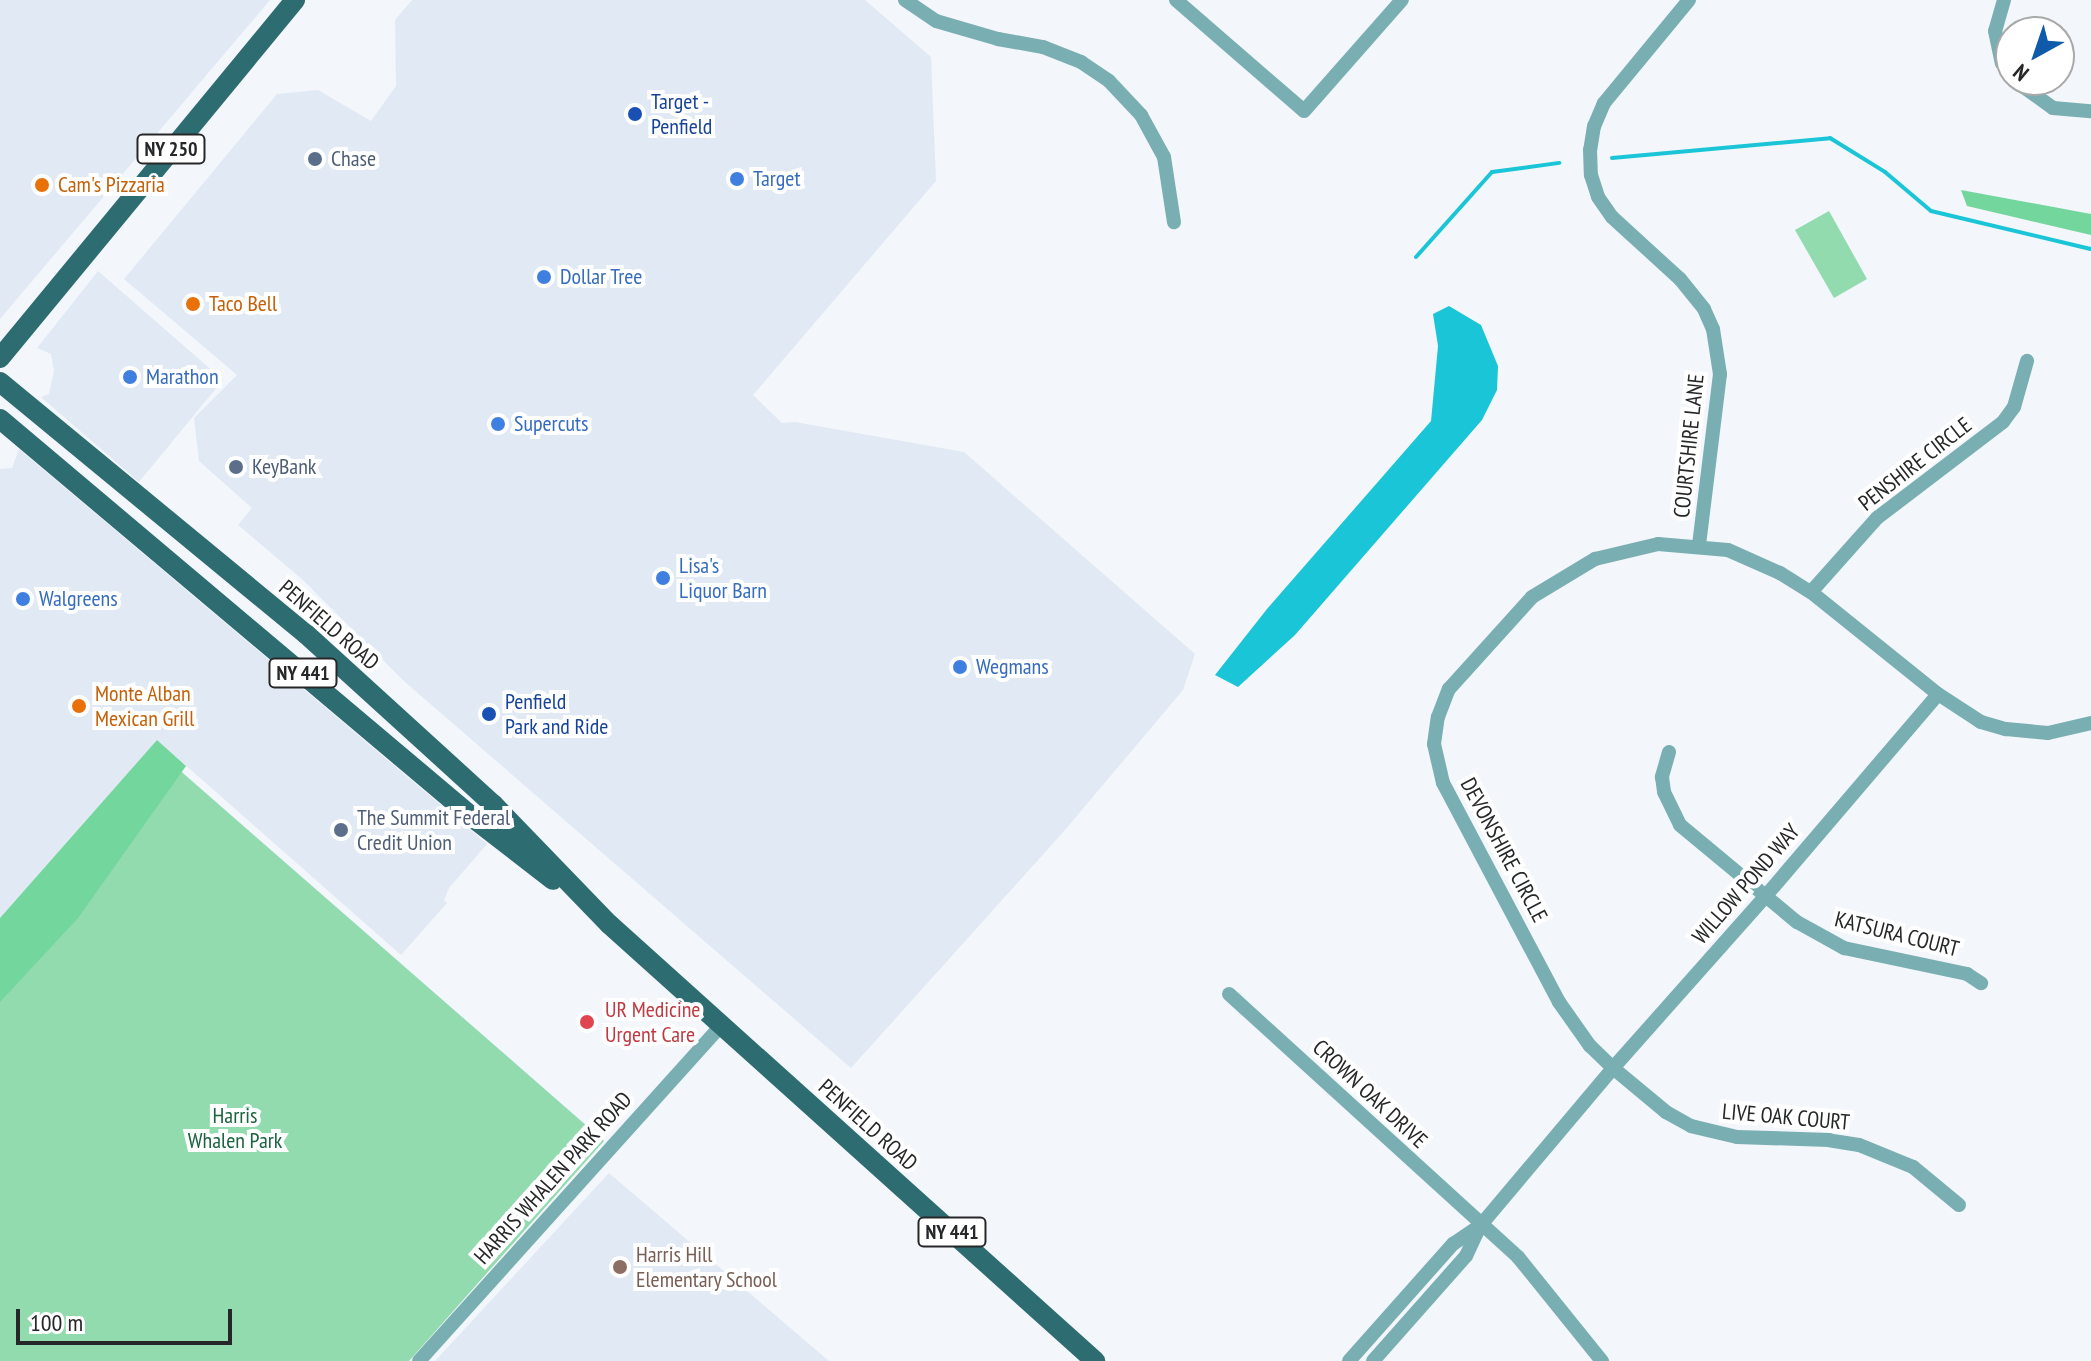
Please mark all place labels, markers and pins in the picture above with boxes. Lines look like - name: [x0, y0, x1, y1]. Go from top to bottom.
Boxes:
- place label: Target - Penfield: [651, 88, 712, 140]
- marker: Target - Penfield: [626, 105, 644, 123]
- place label: Chase: [331, 146, 376, 172]
- marker: Chase: [306, 150, 324, 168]
- place label: Target: [753, 166, 800, 192]
- marker: Target: [728, 170, 746, 188]
- place label: Cam's Pizzaria: [58, 172, 165, 198]
- marker: Cam's Pizzaria: [33, 176, 51, 194]
- place label: Dollar Tree: [560, 264, 643, 290]
- marker: Dollar Tree: [535, 268, 553, 286]
- place label: Taco Bell: [209, 291, 277, 317]
- marker: Taco Bell: [184, 295, 202, 313]
- place label: Marathon: [146, 364, 219, 390]
- marker: Marathon: [121, 368, 139, 386]
- place label: Supercuts: [514, 411, 589, 437]
- marker: Supercuts: [489, 415, 507, 433]
- place label: KeyBank: [252, 454, 316, 480]
- marker: KeyBank: [227, 458, 245, 476]
- place label: Lisa's Liquor Barn: [679, 552, 767, 604]
- marker: Lisa's Liquor Barn: [654, 569, 672, 587]
- place label: Walgreens: [39, 586, 118, 612]
- marker: Walgreens: [14, 590, 32, 608]
- place label: Wegmans: [976, 654, 1049, 680]
- marker: Wegmans: [951, 658, 969, 676]
- place label: Monte Alban Mexican Grill: [95, 680, 194, 732]
- place label: Penfield Park and Ride: [505, 688, 609, 740]
- marker: Monte Alban Mexican Grill: [70, 697, 88, 715]
- marker: Penfield Park and Ride: [480, 705, 498, 723]
- place label: The Summit Federal Credit Union: [357, 804, 510, 856]
- marker: The Summit Federal Credit Union: [332, 821, 350, 839]
- place label: UR Medicine Urgent Care: [605, 996, 700, 1048]
- marker: UR Medicine Urgent Care: [576, 1011, 598, 1033]
- place label: Harris Hill Elementary School: [636, 1241, 778, 1292]
- marker: Harris Hill Elementary School: [611, 1258, 629, 1276]

